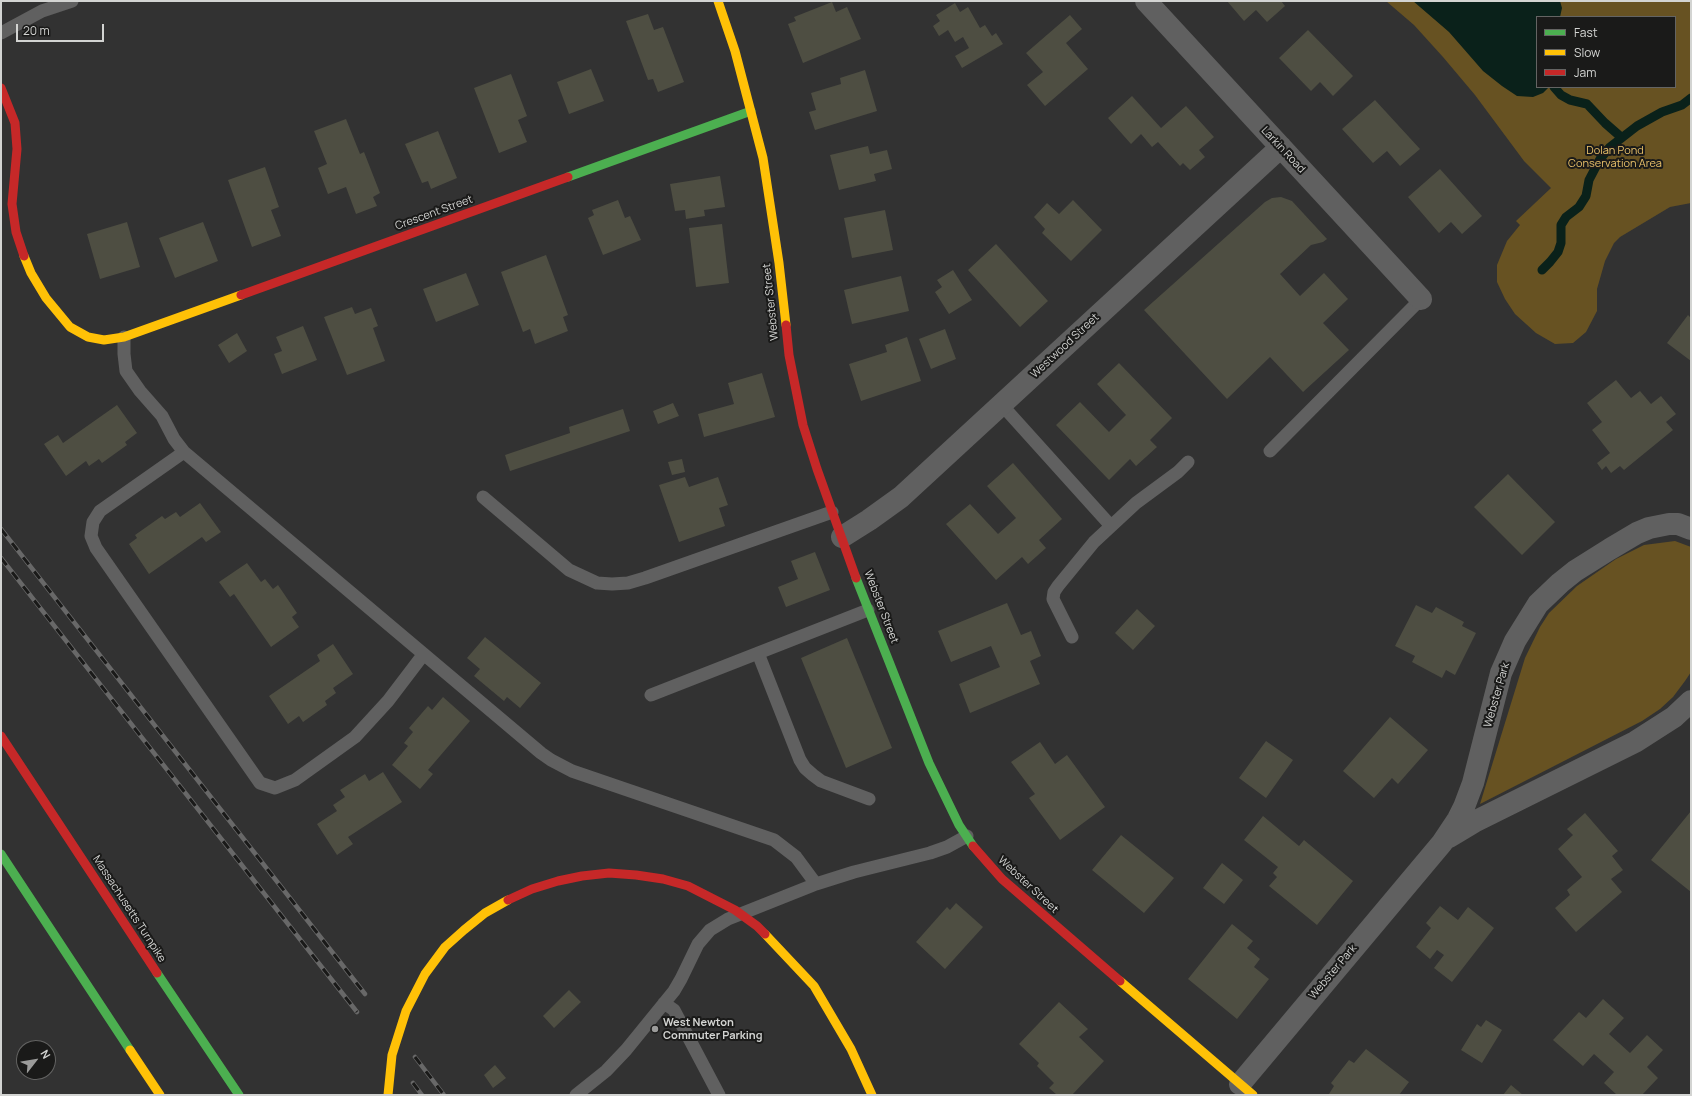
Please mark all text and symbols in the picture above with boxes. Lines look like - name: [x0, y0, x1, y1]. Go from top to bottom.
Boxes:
- scale bar: [18, 16, 106, 42]
- legend: [1536, 16, 1676, 88]
- text: 20 m: [23, 22, 50, 39]
- text: Fast: [1574, 24, 1598, 41]
- text: Slow: [1574, 44, 1600, 61]
- text: Jam: [1574, 64, 1596, 81]
- street label: Larkin Road: [1258, 124, 1308, 176]
- park label: Dolan Pond Conservation Area: [1568, 144, 1662, 170]
- street label: Crescent Street: [393, 193, 475, 233]
- street label: Webster Street: [760, 263, 782, 341]
- street label: Westwood Street: [1028, 311, 1102, 381]
- street label: Webster Street: [861, 569, 901, 645]
- street label: Webster Park: [1481, 661, 1513, 729]
- street label: Massachusetts Turnpike: [90, 853, 168, 965]
- street label: Webster Street: [995, 854, 1061, 916]
- street label: Webster Park: [1306, 942, 1360, 1002]
- place label: West Newton Commuter Parking: [663, 1016, 763, 1042]
- marker: West Newton Commuter Parking: [650, 1024, 660, 1034]
- north arrow: [16, 1040, 56, 1080]
- text: N: [37, 1047, 54, 1061]

